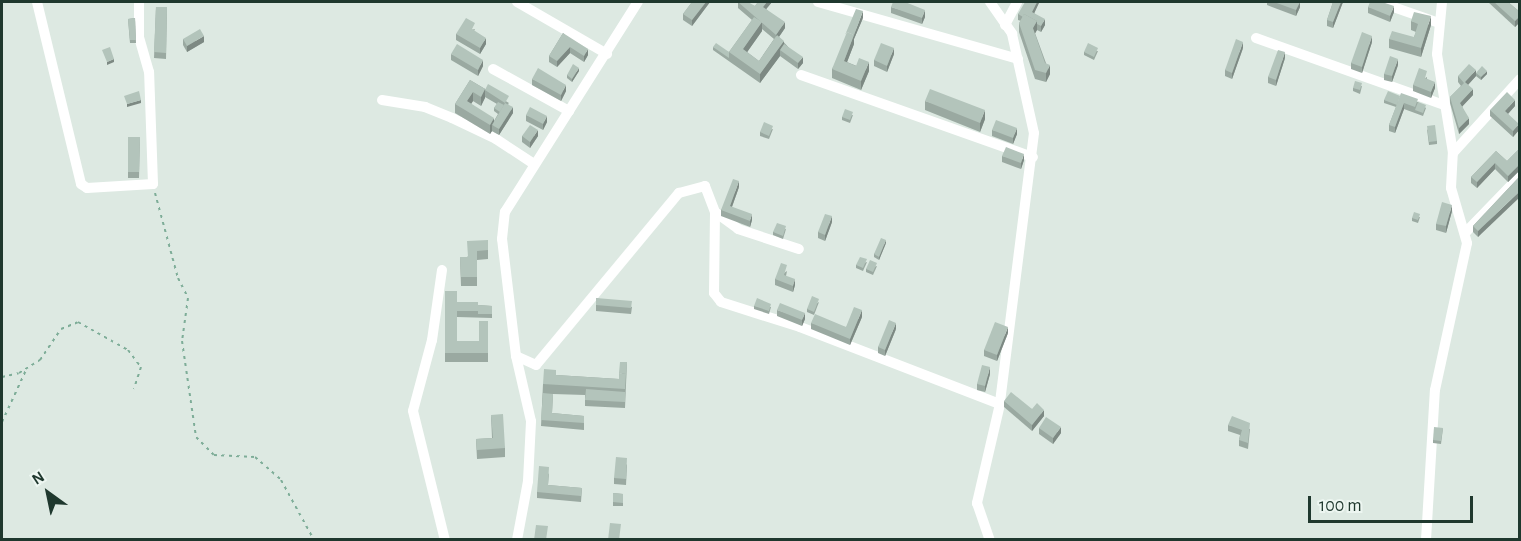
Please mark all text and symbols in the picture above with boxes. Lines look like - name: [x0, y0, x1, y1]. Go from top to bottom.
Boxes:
- north arrow: [18, 463, 78, 523]
- text: N: [29, 468, 47, 488]
- scale bar: [1311, 484, 1476, 522]
- text: 100 m: [1319, 497, 1362, 515]

